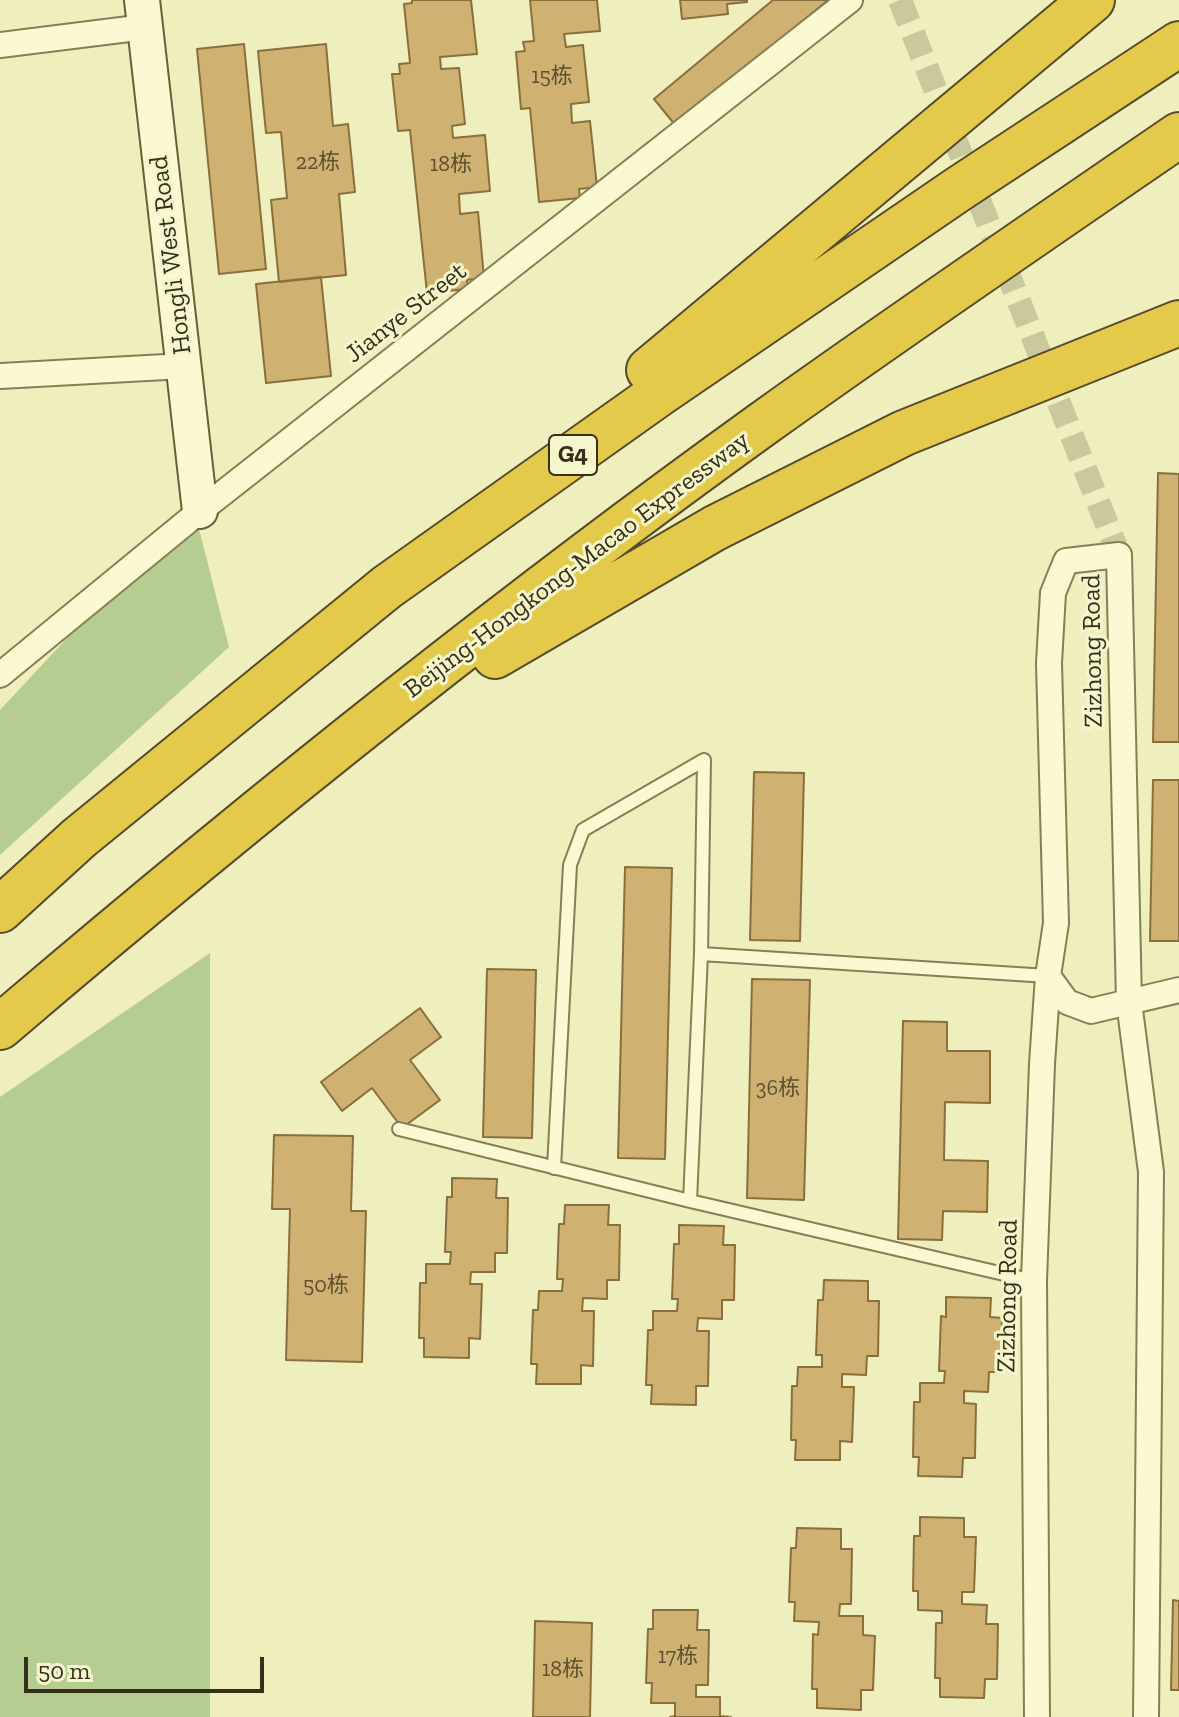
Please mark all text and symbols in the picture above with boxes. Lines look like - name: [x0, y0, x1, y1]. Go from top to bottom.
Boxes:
- house number: 15栋: [531, 64, 573, 90]
- house number: 22栋: [296, 150, 340, 176]
- house number: 18栋: [430, 152, 472, 178]
- street label: Hongli West Road: [143, 154, 199, 356]
- street label: Jianye Street: [339, 256, 473, 370]
- street label: Beijing-Hongkong-Macao Expressway: [398, 425, 756, 705]
- road number: G4: [549, 435, 597, 475]
- street label: Zizhong Road: [1076, 574, 1110, 728]
- house number: 36栋: [756, 1076, 800, 1102]
- street label: Zizhong Road: [991, 1219, 1025, 1373]
- house number: 50栋: [303, 1273, 349, 1299]
- scale bar: [28, 1641, 268, 1691]
- house number: 17栋: [658, 1644, 698, 1670]
- text: 50 m: [38, 1656, 90, 1685]
- house number: 18栋: [542, 1657, 584, 1683]

